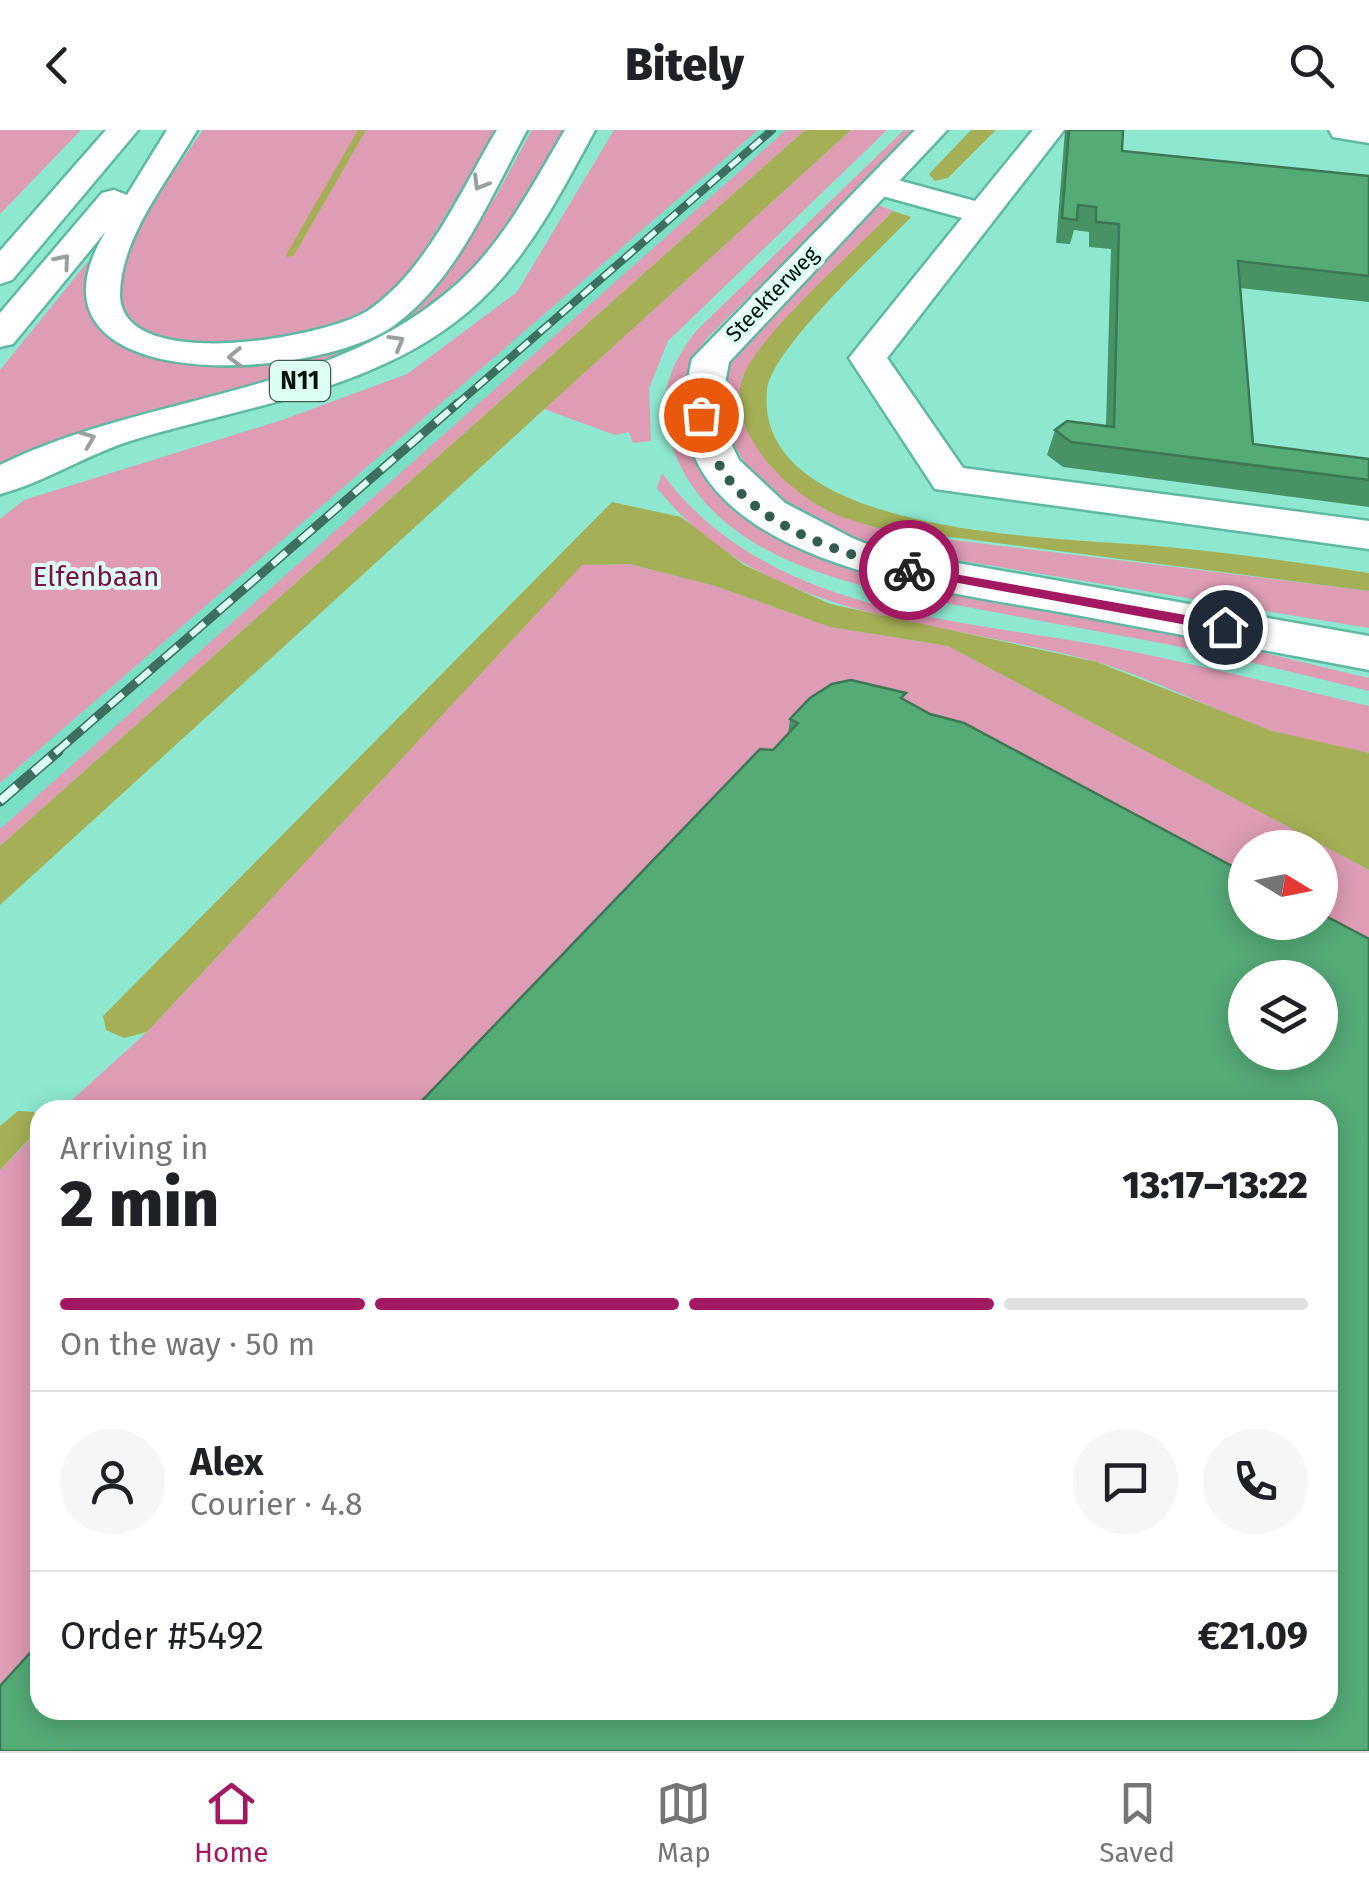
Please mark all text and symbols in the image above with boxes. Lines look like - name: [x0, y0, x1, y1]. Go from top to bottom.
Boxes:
- icon: back: [30, 38, 85, 93]
- text: Bitely: [625, 38, 744, 92]
- icon: search: [1284, 38, 1339, 93]
- one-way arrow: [473, 172, 492, 190]
- street label: Steekterweg: [720, 240, 825, 347]
- one-way arrow: [51, 255, 69, 273]
- one-way arrow: [386, 335, 404, 355]
- one-way arrow: [227, 346, 242, 368]
- road number: N11: [270, 361, 330, 401]
- pin: [659, 373, 744, 458]
- icon: bag: [674, 388, 729, 443]
- one-way arrow: [78, 431, 96, 451]
- courier: [859, 520, 959, 620]
- icon: bike: [882, 543, 937, 598]
- park label: Elfenbaan: [33, 560, 159, 593]
- pin: [1183, 585, 1268, 670]
- icon: home: [1198, 600, 1253, 655]
- north arrow: [1228, 830, 1338, 940]
- map controls: [1228, 830, 1338, 1070]
- button: layers: [1228, 960, 1338, 1070]
- text: Arriving in: [60, 1129, 208, 1167]
- text: 13:17–13:22: [1122, 1162, 1308, 1208]
- text: 2 min: [60, 1165, 219, 1243]
- text: On the way · 50 m: [60, 1325, 315, 1363]
- button: person: [60, 1429, 165, 1534]
- button: chat: [1073, 1429, 1178, 1534]
- button: phone: [1203, 1429, 1308, 1534]
- text: Alex: [190, 1439, 263, 1485]
- text: Courier · 4.8: [190, 1485, 363, 1523]
- text: Order #5492: [60, 1613, 264, 1659]
- text: €21.09: [1198, 1613, 1308, 1659]
- tab: Home: [194, 1776, 269, 1869]
- tab: Map: [656, 1776, 711, 1869]
- tab: Saved: [1099, 1776, 1175, 1869]

